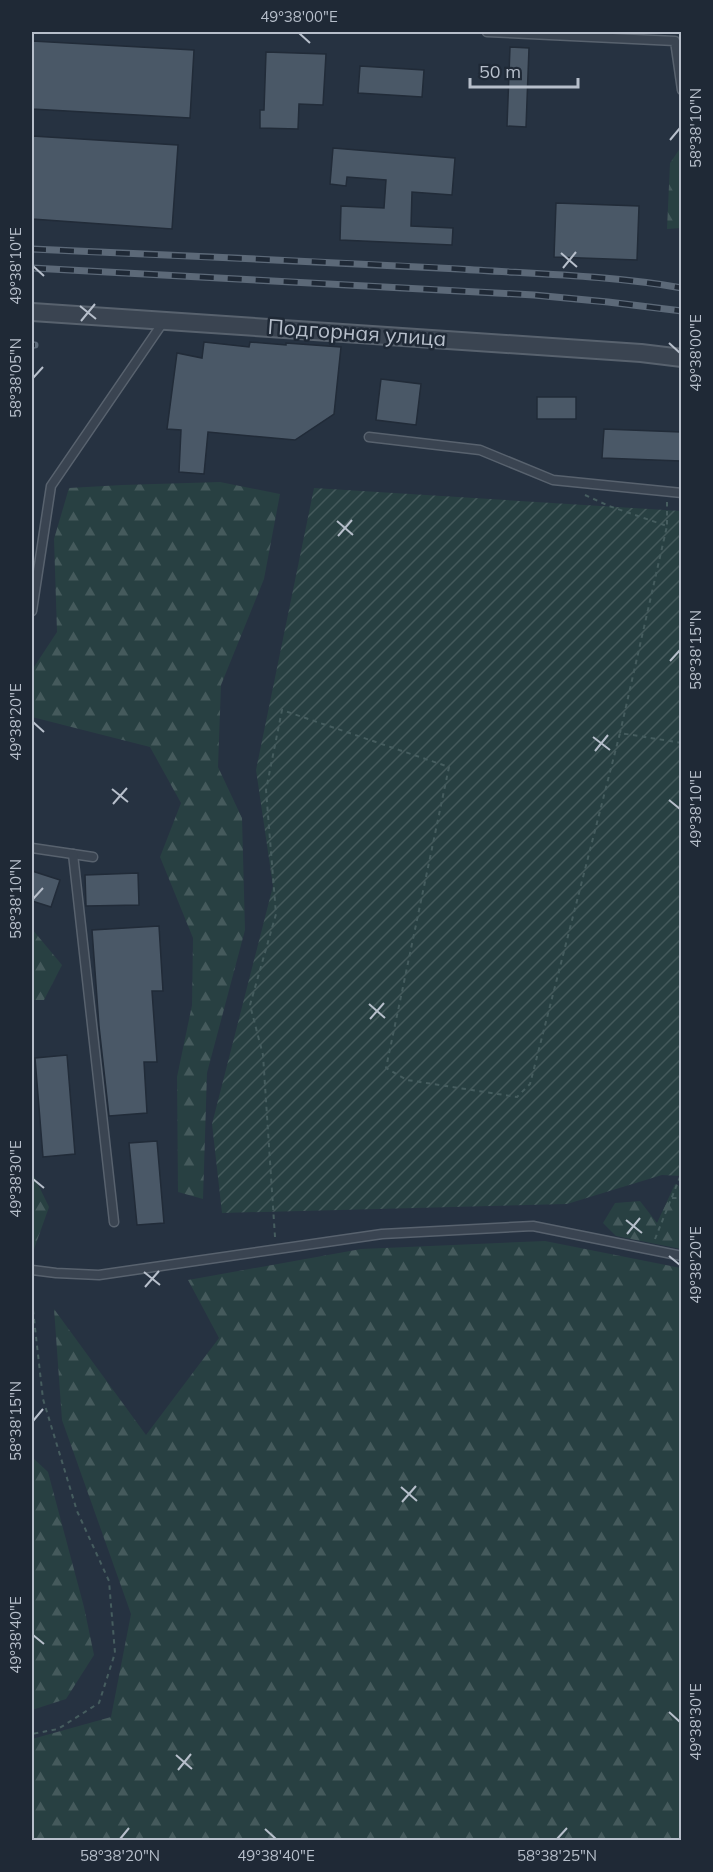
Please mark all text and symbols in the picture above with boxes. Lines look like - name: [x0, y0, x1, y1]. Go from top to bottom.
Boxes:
- text: 49°38'00"E: [260, 7, 338, 26]
- scale bar: [470, 51, 578, 89]
- text: 50 m: [479, 60, 521, 83]
- text: 58°38'10"N: [686, 88, 705, 168]
- text: 49°38'10"E: [6, 227, 25, 305]
- street label: Подгорная улица: [267, 313, 447, 351]
- text: 49°38'00"E: [686, 314, 705, 392]
- text: 58°38'05"N: [6, 338, 25, 418]
- text: 58°38'15"N: [686, 610, 705, 690]
- text: 49°38'20"E: [6, 683, 25, 761]
- text: 49°38'10"E: [686, 770, 705, 848]
- text: 58°38'10"N: [6, 859, 25, 939]
- text: 49°38'30"E: [6, 1140, 25, 1218]
- text: 49°38'20"E: [686, 1226, 705, 1304]
- text: 58°38'15"N: [6, 1381, 25, 1461]
- text: 49°38'40"E: [6, 1596, 25, 1674]
- text: 49°38'30"E: [686, 1683, 705, 1761]
- text: 58°38'20"N: [80, 1846, 160, 1865]
- text: 49°38'40"E: [237, 1846, 315, 1865]
- text: 58°38'25"N: [517, 1846, 597, 1865]

